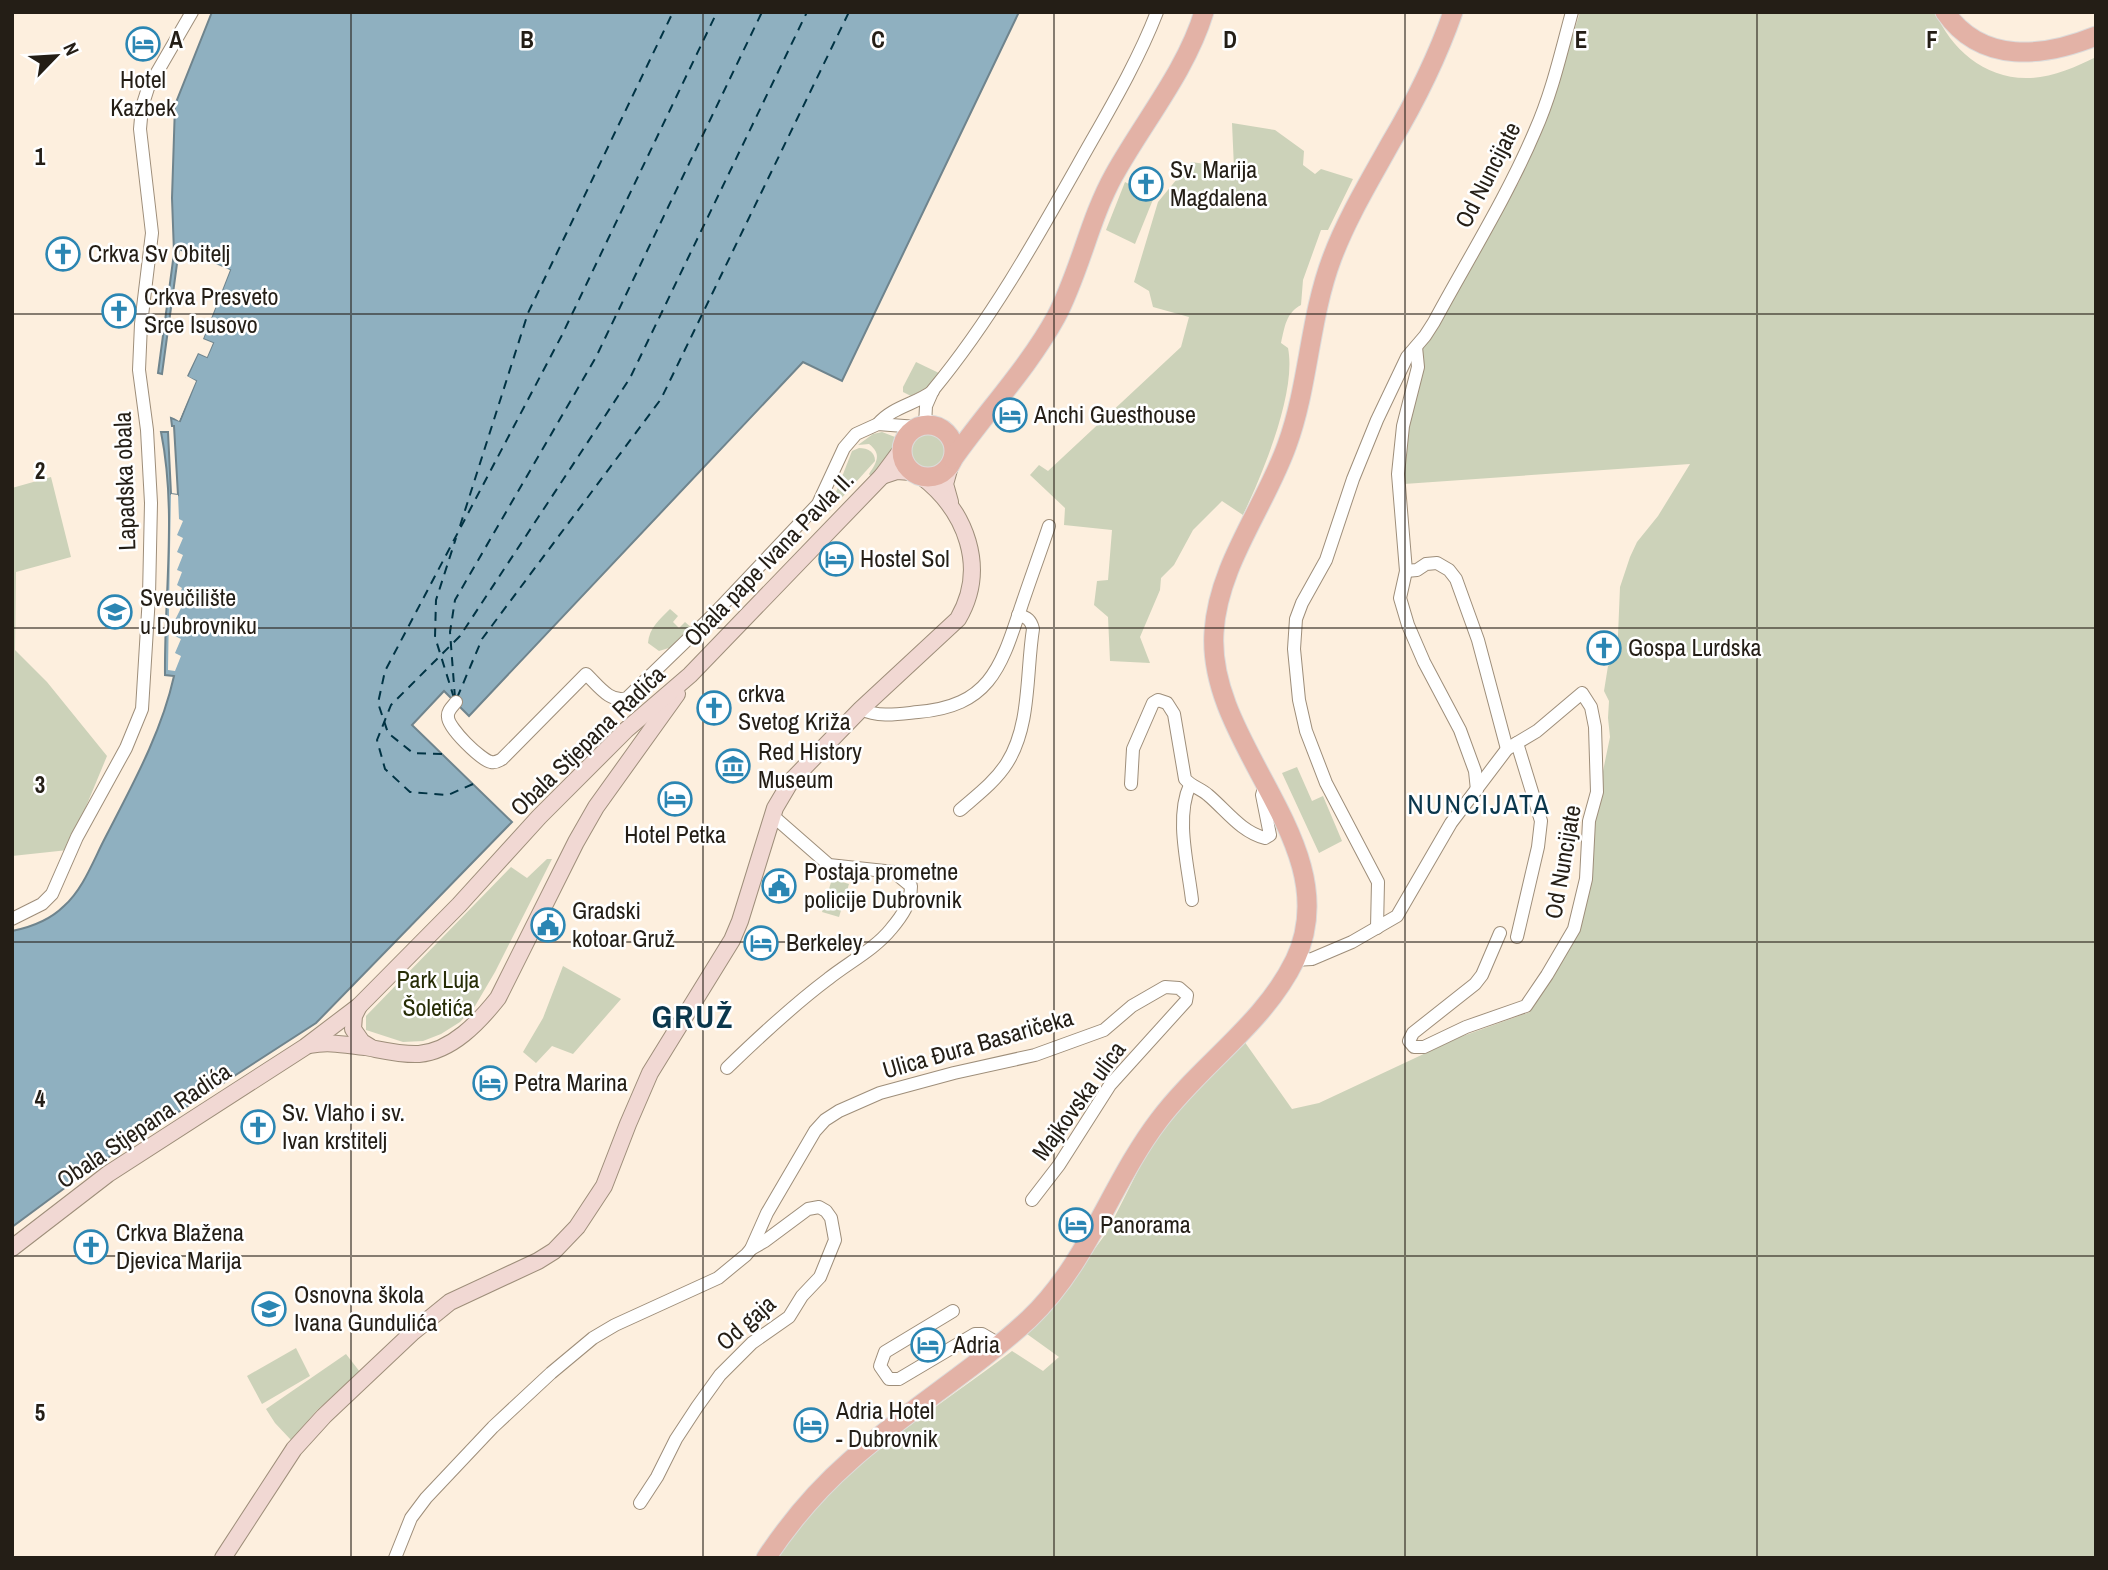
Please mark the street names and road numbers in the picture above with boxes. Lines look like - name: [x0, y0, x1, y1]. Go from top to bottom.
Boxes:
- street label: Od Nuncijate: [1447, 116, 1527, 233]
- street label: Lapadska obala: [106, 411, 142, 551]
- street label: Obala pape Ivana Pavla II.: [676, 464, 860, 653]
- street label: Obala Stjepana Radića: [503, 658, 672, 822]
- street label: Od Nuncijate: [1536, 802, 1588, 921]
- street label: Ulica Đura Basaričeka: [879, 1001, 1077, 1086]
- street label: Majkovska ulica: [1024, 1034, 1132, 1166]
- street label: Obala Stjepana Radića: [50, 1055, 237, 1195]
- street label: Od gaja: [709, 1288, 782, 1357]

